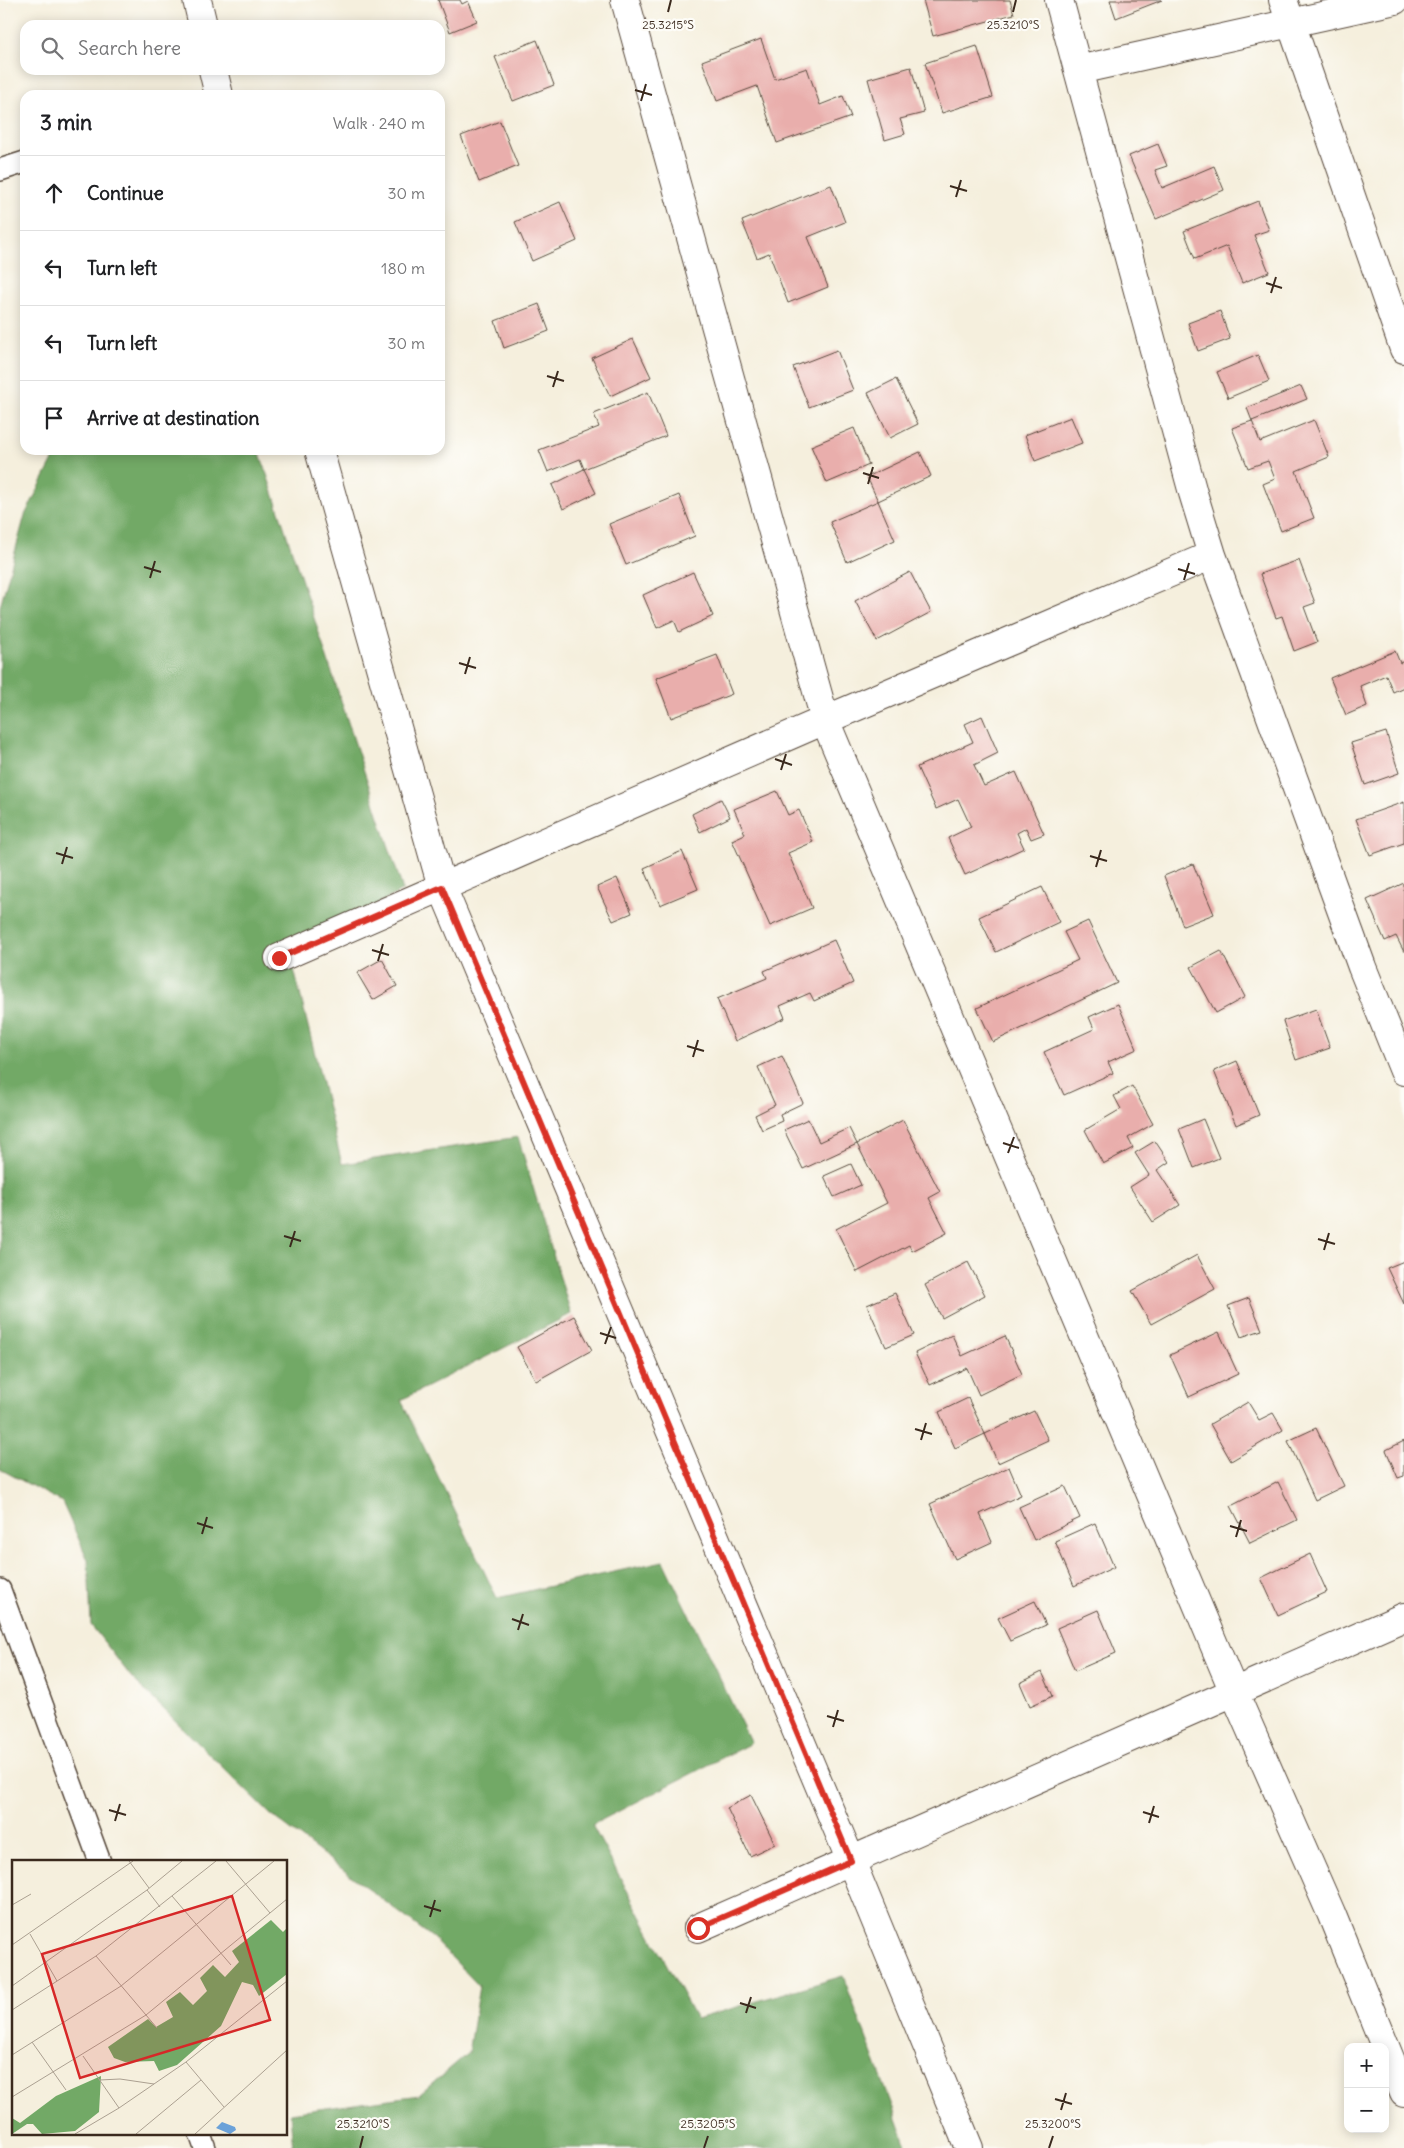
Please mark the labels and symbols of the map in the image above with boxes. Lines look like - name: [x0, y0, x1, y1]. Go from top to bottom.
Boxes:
- text: 25.3215°S: [642, 17, 694, 32]
- text: 25.3210°S: [987, 17, 1040, 32]
- route end: [268, 947, 291, 970]
- inset map: [12, 1860, 288, 2136]
- route start: [687, 1917, 710, 1940]
- text: 25.3210°S: [337, 2116, 390, 2131]
- text: 25.3205°S: [681, 2116, 736, 2131]
- text: 25.3200°S: [1025, 2116, 1081, 2131]

